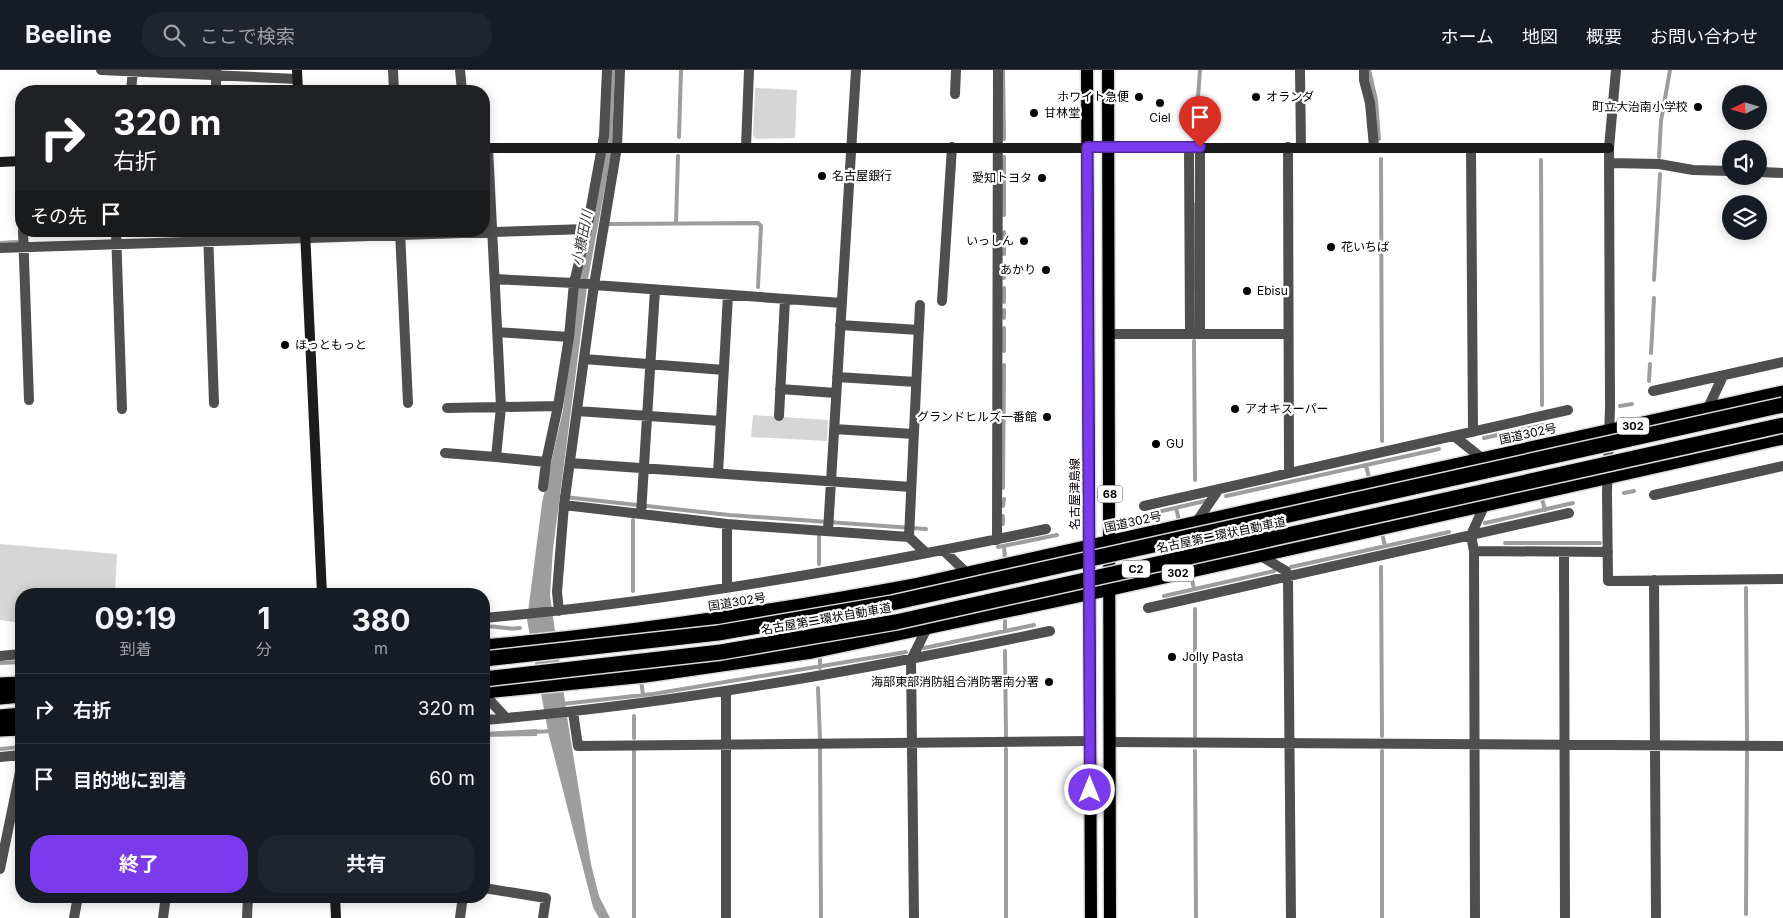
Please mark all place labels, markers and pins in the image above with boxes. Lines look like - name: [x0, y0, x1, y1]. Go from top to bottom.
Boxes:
- place label: ホワイト急便: [1057, 89, 1129, 104]
- place label: オランダ: [1266, 89, 1314, 104]
- marker: ホワイト急便: [1133, 91, 1145, 103]
- marker: オランダ: [1250, 91, 1262, 103]
- pin: [1179, 96, 1221, 147]
- marker: Ciel: [1154, 97, 1166, 109]
- place label: 町立大治南小学校: [1592, 99, 1688, 114]
- marker: 町立大治南小学校: [1692, 101, 1704, 113]
- place label: 甘林堂: [1044, 105, 1080, 120]
- marker: 甘林堂: [1028, 107, 1040, 119]
- place label: Ciel: [1149, 110, 1171, 125]
- place label: 名古屋銀行: [832, 168, 892, 183]
- marker: 名古屋銀行: [816, 170, 828, 182]
- place label: 愛知トヨタ: [972, 170, 1032, 185]
- marker: 愛知トヨタ: [1036, 172, 1048, 184]
- place label: いっしん: [966, 233, 1014, 248]
- marker: いっしん: [1018, 235, 1030, 247]
- place label: 花いちば: [1341, 239, 1389, 254]
- marker: 花いちば: [1325, 241, 1337, 253]
- place label: あかり: [1000, 262, 1036, 277]
- marker: あかり: [1040, 264, 1052, 276]
- place label: Ebisu: [1257, 283, 1288, 298]
- marker: Ebisu: [1241, 285, 1253, 297]
- place label: ほっともっと: [295, 337, 367, 352]
- marker: ほっともっと: [279, 339, 291, 351]
- place label: アオキスーパー: [1245, 401, 1329, 416]
- marker: アオキスーパー: [1229, 403, 1241, 415]
- place label: グランドヒルズ一番館: [917, 409, 1037, 424]
- marker: グランドヒルズ一番館: [1041, 411, 1053, 423]
- place label: GU: [1166, 436, 1184, 451]
- marker: GU: [1150, 438, 1162, 450]
- place label: Jolly Pasta: [1182, 649, 1244, 664]
- marker: Jolly Pasta: [1166, 651, 1178, 663]
- place label: 海部東部消防組合消防署南分署: [871, 674, 1039, 689]
- marker: 海部東部消防組合消防署南分署: [1043, 676, 1055, 688]

